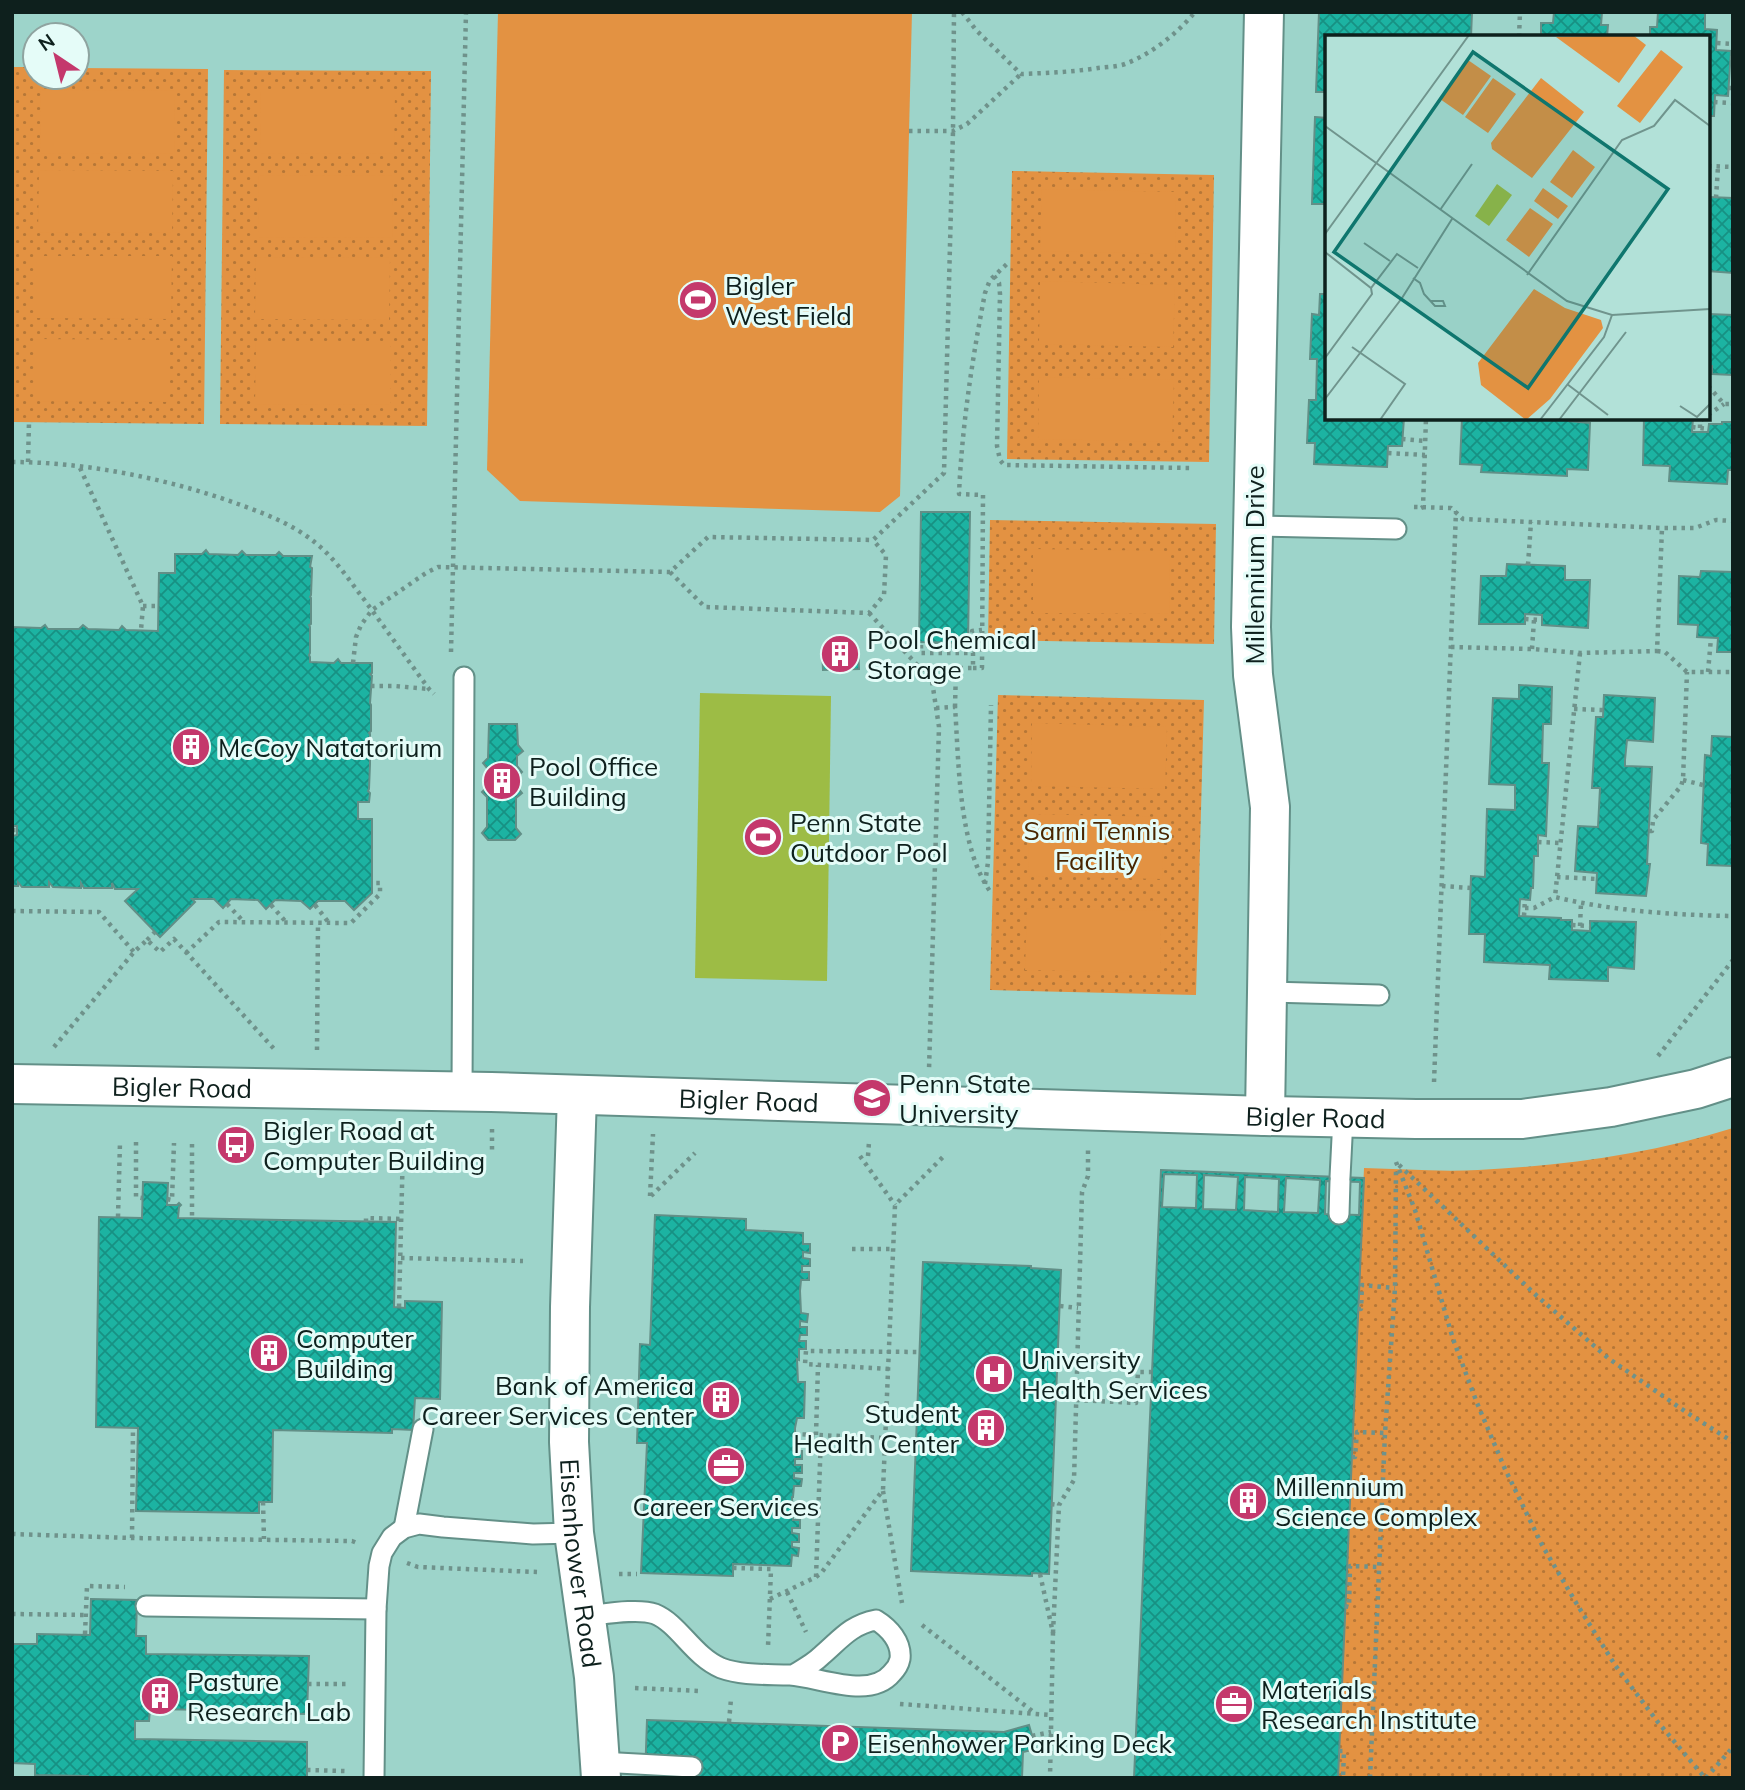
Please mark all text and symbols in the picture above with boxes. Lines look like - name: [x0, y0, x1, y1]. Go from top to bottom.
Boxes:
- north arrow: [21, 21, 91, 91]
- text: N: [33, 28, 59, 56]
- inset map: [1325, 35, 1710, 420]
- place label: Bigler West Field: [725, 269, 852, 332]
- sports icon: Bigler West Field: [677, 279, 719, 321]
- street label: Millennium Drive: [1238, 465, 1271, 665]
- place label: Pool Chemical Storage: [867, 623, 1037, 686]
- building icon: Pool Chemical Storage: [819, 633, 861, 675]
- building icon: McCoy Natatorium: [170, 726, 212, 768]
- place label: McCoy Natatorium: [218, 731, 442, 764]
- place label: Pool Office Building: [529, 750, 658, 813]
- building icon: Pool Office Building: [481, 760, 523, 802]
- place label: Penn State Outdoor Pool: [790, 806, 948, 869]
- park label: Sarni Tennis Facility: [1024, 814, 1170, 877]
- sports icon: Penn State Outdoor Pool: [742, 816, 784, 858]
- place label: Penn State University: [899, 1067, 1031, 1130]
- street label: Bigler Road: [112, 1069, 252, 1105]
- school or university icon: Penn State University: [851, 1077, 893, 1119]
- street label: Bigler Road: [678, 1081, 819, 1119]
- street label: Bigler Road: [1245, 1099, 1386, 1135]
- place label: Bigler Road at Computer Building: [263, 1114, 485, 1177]
- bus stop icon: Bigler Road at Computer Building: [215, 1124, 257, 1166]
- place label: Computer Building: [296, 1322, 414, 1385]
- building icon: Computer Building: [248, 1332, 290, 1374]
- place label: University Health Services: [1021, 1343, 1208, 1406]
- hospital icon: University Health Services: [973, 1353, 1015, 1395]
- place label: Bank of America Career Services Center: [421, 1369, 695, 1432]
- building icon: Bank of America Career Services Center: [700, 1379, 742, 1421]
- place label: Student Health Center: [793, 1397, 960, 1460]
- building icon: Student Health Center: [965, 1407, 1007, 1449]
- office icon: Career Services: [705, 1445, 747, 1487]
- street label: Eisenhower Road: [553, 1458, 609, 1670]
- place label: Millennium Science Complex: [1275, 1470, 1478, 1533]
- building icon: Millennium Science Complex: [1227, 1480, 1269, 1522]
- place label: Career Services: [633, 1490, 819, 1523]
- place label: Pasture Research Lab: [187, 1665, 351, 1728]
- place label: Materials Research Institute: [1261, 1673, 1477, 1736]
- building icon: Pasture Research Lab: [139, 1675, 181, 1717]
- office icon: Materials Research Institute: [1213, 1683, 1255, 1725]
- parking icon: Eisenhower Parking Deck: [819, 1722, 861, 1764]
- place label: Eisenhower Parking Deck: [867, 1727, 1172, 1760]

